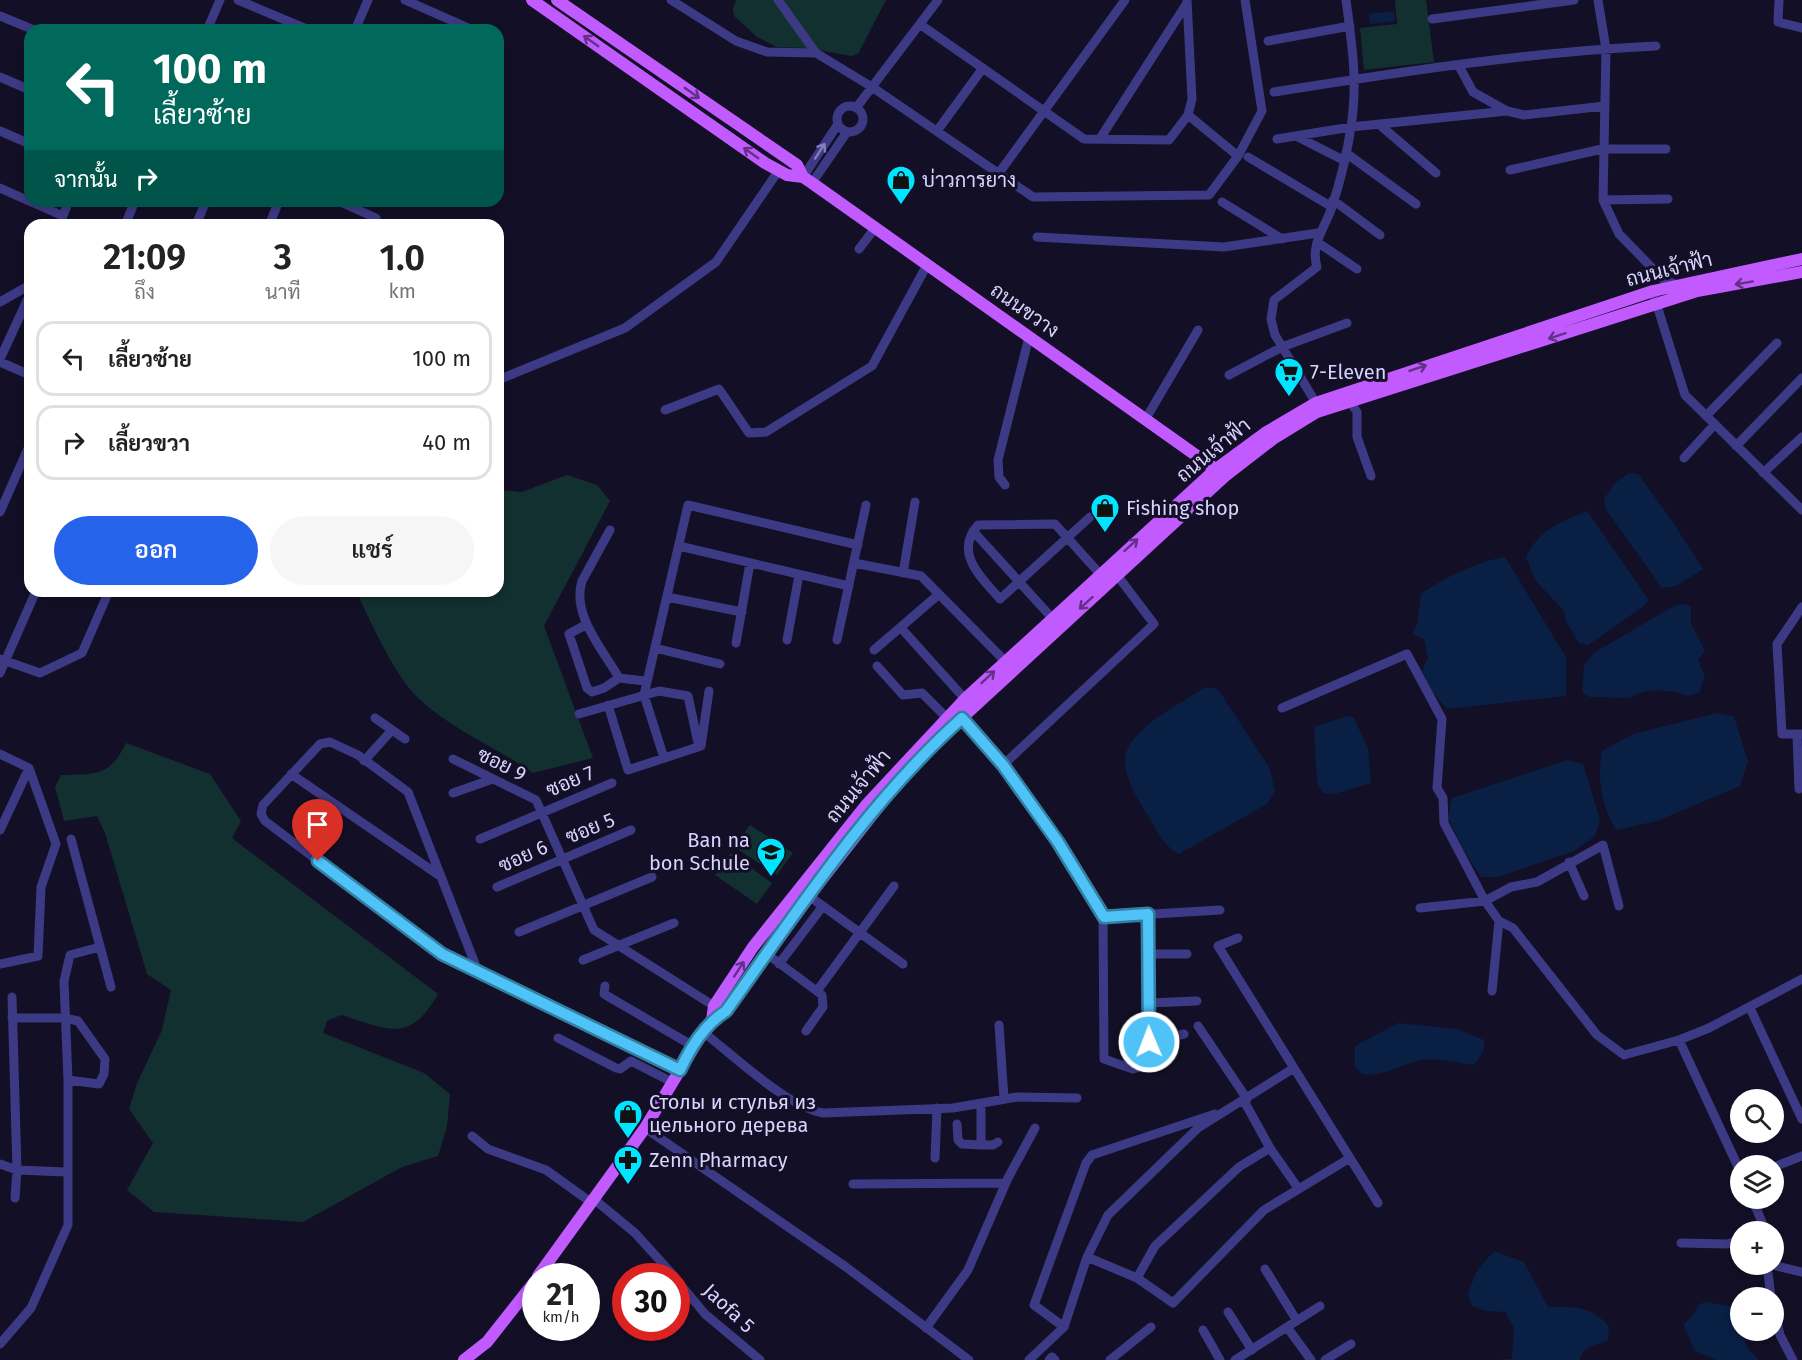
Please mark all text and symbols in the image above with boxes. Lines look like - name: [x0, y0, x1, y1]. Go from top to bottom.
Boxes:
- one-way arrow: [583, 35, 600, 47]
- text: 100 m: [153, 44, 267, 94]
- icon: left: [54, 48, 132, 126]
- one-way arrow: [683, 87, 700, 99]
- text: เลี้ยวซ้าย: [153, 99, 251, 131]
- one-way arrow: [814, 142, 827, 159]
- one-way arrow: [743, 147, 759, 159]
- icon: right: [130, 162, 163, 195]
- shop icon: บ่าวการยาง: [885, 164, 917, 206]
- text: จากนั้น: [54, 166, 118, 193]
- place label: บ่าวการยาง: [922, 168, 1016, 192]
- text: 21:09: [103, 235, 186, 279]
- text: 3: [274, 235, 292, 279]
- text: 1.0: [380, 236, 425, 280]
- street label: ถนนเจ้าฟ้า: [1623, 247, 1715, 291]
- one-way arrow: [1735, 277, 1755, 288]
- street label: ถนนขวาง: [986, 278, 1064, 342]
- text: km: [389, 279, 416, 303]
- text: ถึง: [134, 280, 155, 304]
- text: นาที: [265, 280, 301, 304]
- one-way arrow: [1548, 331, 1567, 342]
- icon: left: [57, 342, 90, 375]
- text: 100 m: [412, 345, 471, 372]
- text: เลี้ยวซ้าย: [108, 346, 192, 373]
- supermarket icon: 7-Eleven: [1273, 356, 1305, 398]
- place label: 7-Eleven: [1310, 360, 1386, 384]
- one-way arrow: [1408, 362, 1427, 373]
- street label: ถนนเจ้าฟ้า: [1171, 413, 1255, 487]
- icon: right: [57, 426, 90, 459]
- text: 40 m: [422, 429, 471, 456]
- text: เลี้ยวขวา: [108, 430, 190, 457]
- shop icon: Fishing shop: [1089, 492, 1121, 534]
- place label: Fishing shop: [1126, 496, 1240, 520]
- button: ออก: [54, 516, 258, 585]
- button: แชร์: [270, 516, 474, 585]
- one-way arrow: [1123, 538, 1138, 552]
- one-way arrow: [1079, 596, 1094, 610]
- one-way arrow: [980, 670, 995, 685]
- street label: ซอย 9: [474, 742, 530, 786]
- street label: ถนนเจ้าฟ้า: [820, 744, 896, 828]
- street label: ซอย 7: [542, 760, 598, 802]
- pin: [292, 799, 343, 861]
- street label: ซอย 5: [562, 807, 618, 849]
- icon: arrive: [301, 808, 334, 841]
- place label: Ban na bon Schule: [649, 828, 750, 875]
- street label: ซอย 6: [495, 835, 551, 877]
- school or university icon: Ban na bon Schule: [755, 836, 787, 878]
- one-way arrow: [733, 961, 745, 978]
- position arrow: [1117, 1010, 1181, 1074]
- map controls: [1730, 1089, 1784, 1341]
- button: search: [1730, 1089, 1784, 1143]
- place label: Столы и стулья из цельного дерева: [649, 1090, 816, 1137]
- shop icon: Столы и стулья из цельного дерева: [612, 1098, 644, 1140]
- pharmacy icon: Zenn Pharmacy: [612, 1144, 644, 1186]
- place label: Zenn Pharmacy: [649, 1148, 788, 1172]
- button: layers: [1730, 1155, 1784, 1209]
- button: +: [1730, 1221, 1784, 1275]
- speed limit sign: 30: [612, 1263, 690, 1341]
- text: 21: [547, 1277, 575, 1313]
- street label: Jaofa 5: [698, 1278, 760, 1338]
- button: −: [1730, 1287, 1784, 1341]
- text: km/h: [542, 1308, 580, 1326]

